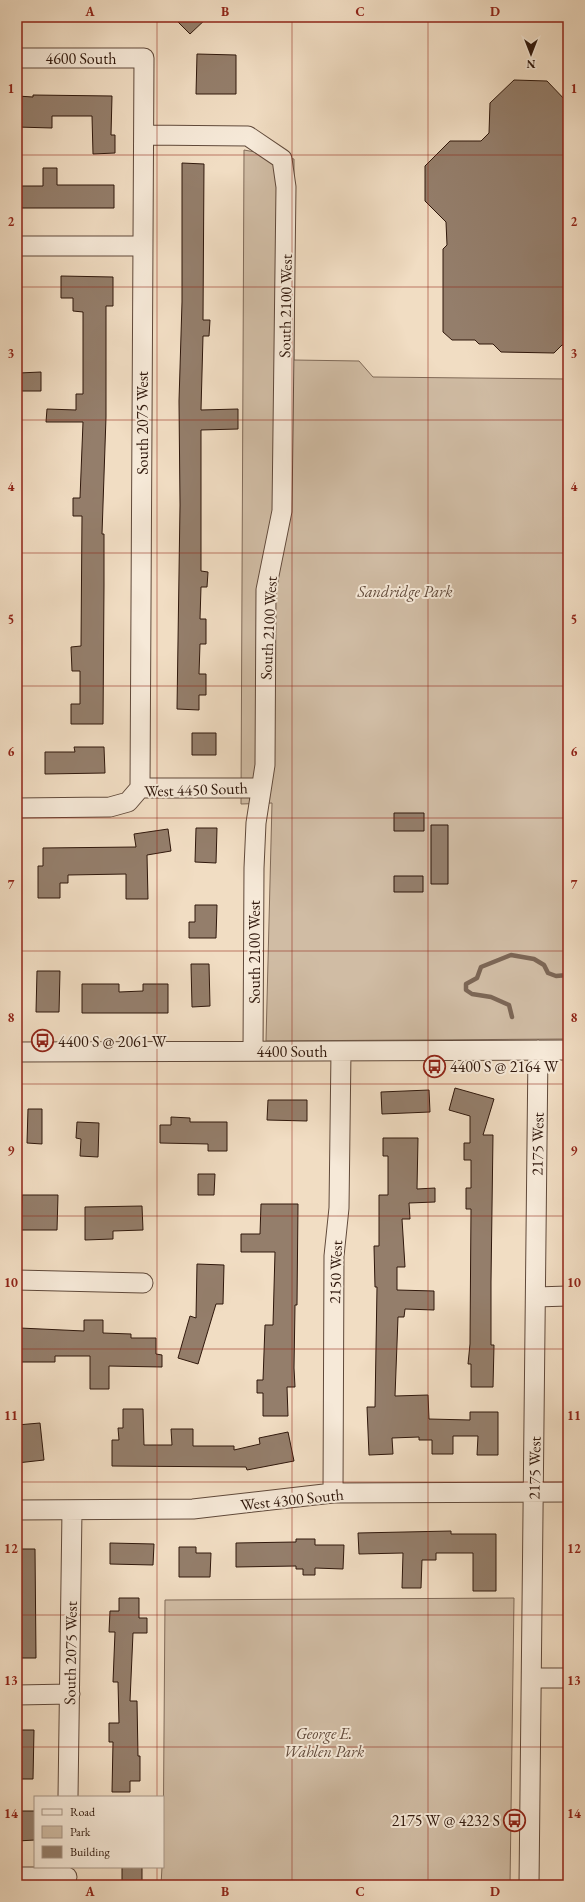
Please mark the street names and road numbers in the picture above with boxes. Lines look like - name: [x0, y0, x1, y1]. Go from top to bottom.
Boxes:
- street label: 4600 South: [46, 48, 116, 69]
- street label: South 2100 West: [274, 254, 297, 358]
- street label: South 2075 West: [132, 371, 153, 475]
- street label: South 2100 West: [255, 576, 282, 680]
- street label: West 4450 South: [144, 777, 248, 802]
- street label: South 2100 West: [244, 900, 265, 1004]
- street label: 4400 South: [257, 1041, 327, 1062]
- street label: 2175 West: [526, 1112, 549, 1176]
- street label: 2150 West: [324, 1240, 347, 1304]
- street label: 2175 West: [523, 1436, 546, 1500]
- street label: West 4300 South: [239, 1484, 345, 1515]
- street label: South 2075 West: [59, 1601, 82, 1705]

